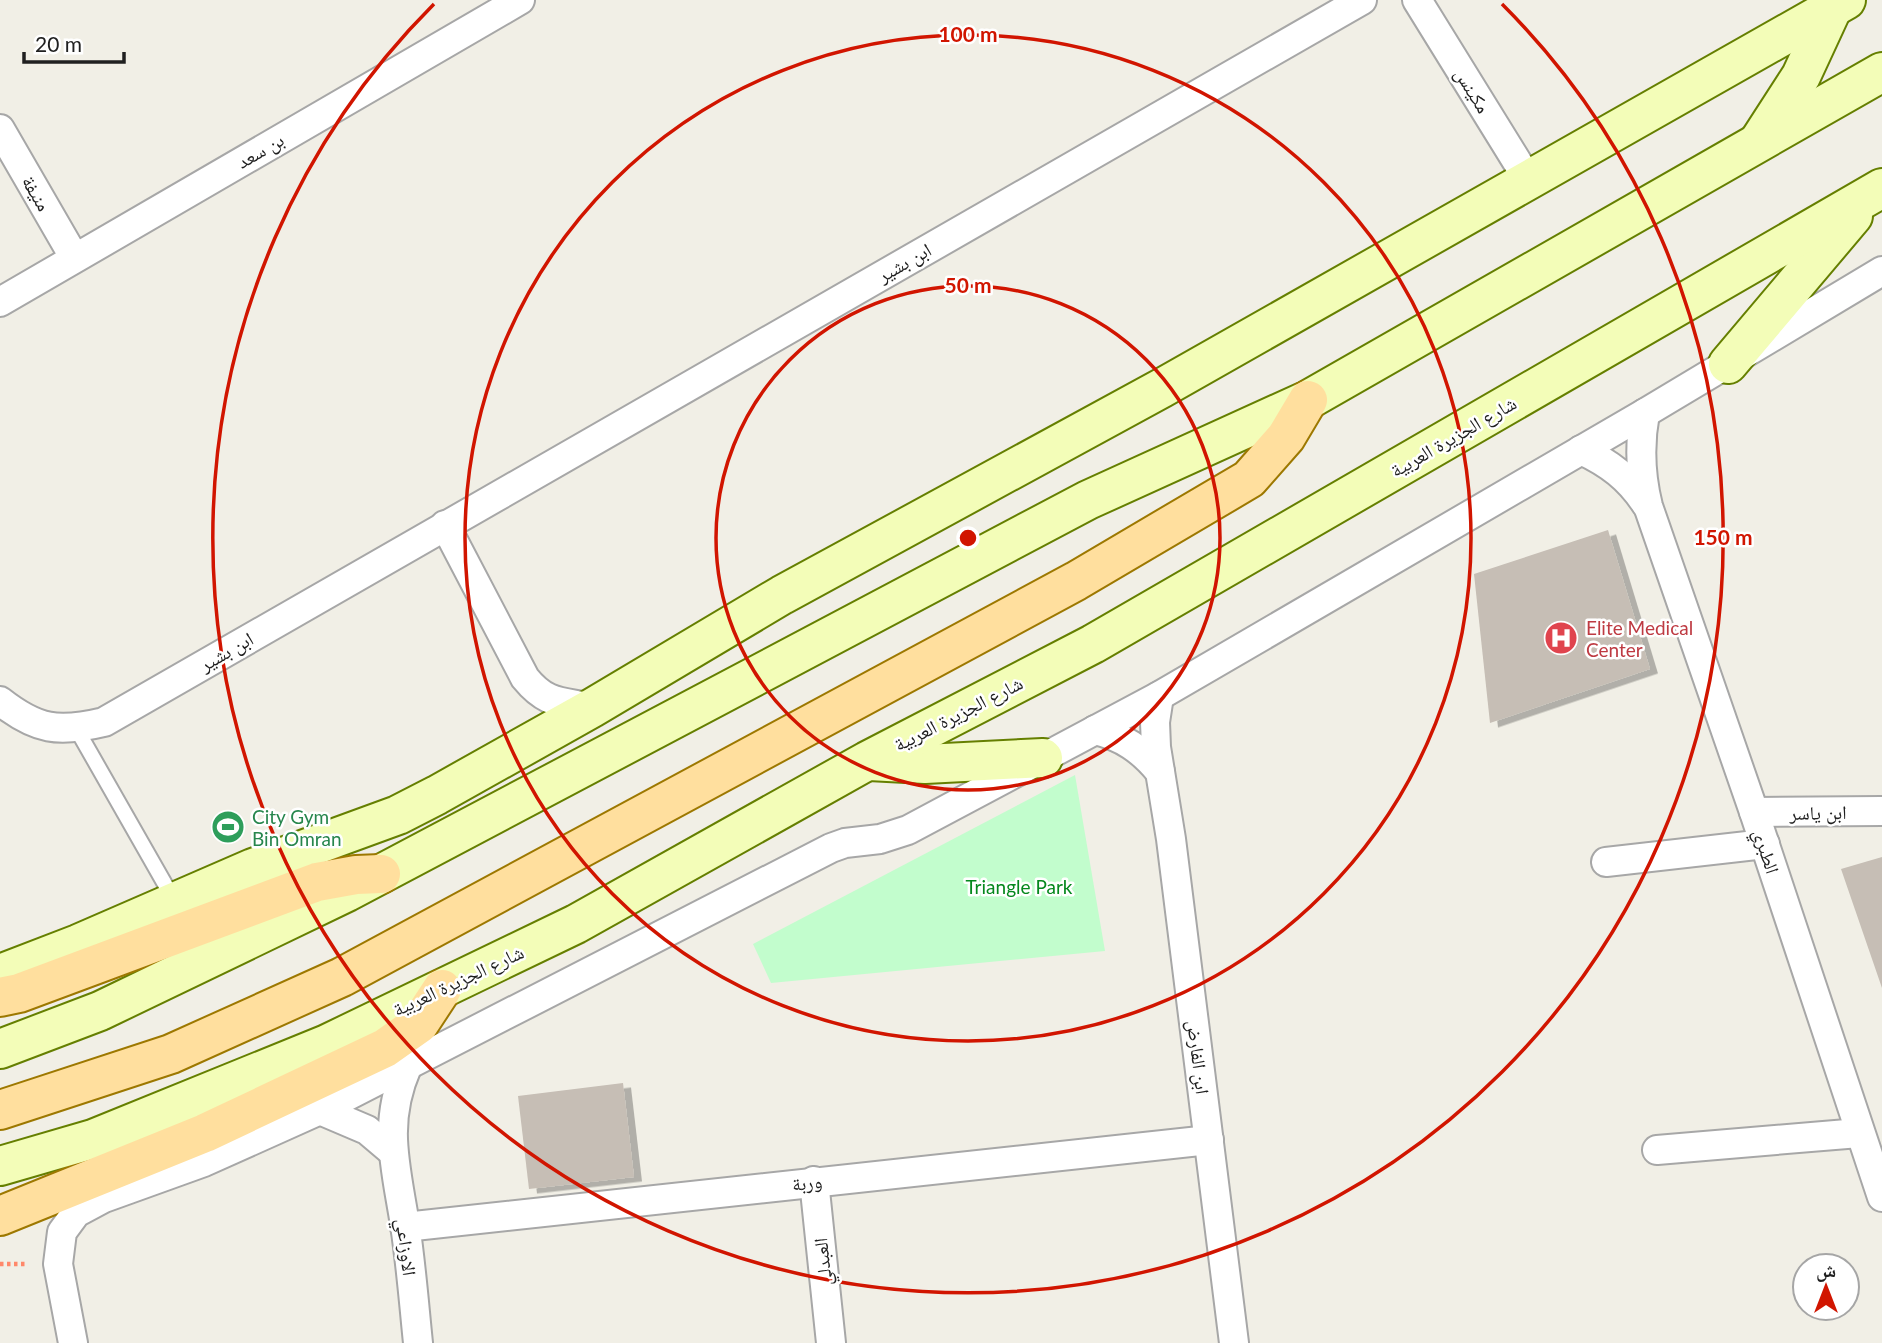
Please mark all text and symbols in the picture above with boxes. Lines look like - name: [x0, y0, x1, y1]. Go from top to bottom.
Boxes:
- scale bar: [24, 21, 124, 65]
- text: 100 m: [938, 21, 998, 46]
- text: 20 m: [35, 31, 82, 56]
- street label: مكينس: [1449, 63, 1496, 117]
- street label: بن سعد: [232, 127, 288, 173]
- street label: منيفة: [18, 171, 56, 215]
- street label: ابن بشير: [872, 238, 935, 288]
- text: 50 m: [944, 272, 992, 297]
- street label: شارع الجزيرة العربية: [1386, 391, 1520, 482]
- text: 150 m: [1693, 524, 1753, 549]
- centre of rings: [956, 526, 980, 550]
- place label: Elite Medical Center: [1586, 616, 1693, 661]
- hospital icon: Elite Medical Center: [1542, 619, 1580, 657]
- street label: ابن بشير: [194, 627, 257, 677]
- street label: شارع الجزيرة العربية: [890, 671, 1027, 756]
- street label: ابن ياسر: [1788, 800, 1847, 825]
- place label: City Gym Bin Omran: [252, 805, 342, 850]
- sports icon: City Gym Bin Omran: [209, 808, 247, 846]
- street label: الطبري: [1744, 826, 1785, 878]
- park label: Triangle Park: [965, 875, 1073, 898]
- street label: شارع الجزيرة العربية: [389, 940, 527, 1021]
- street label: ابن الفارض: [1182, 1019, 1215, 1096]
- street label: وربة: [791, 1169, 823, 1196]
- street label: الاوزاعي: [387, 1217, 422, 1278]
- street label: العبدلي: [808, 1236, 841, 1287]
- north arrow: [1791, 1252, 1861, 1322]
- text: ش: [1816, 1258, 1836, 1282]

